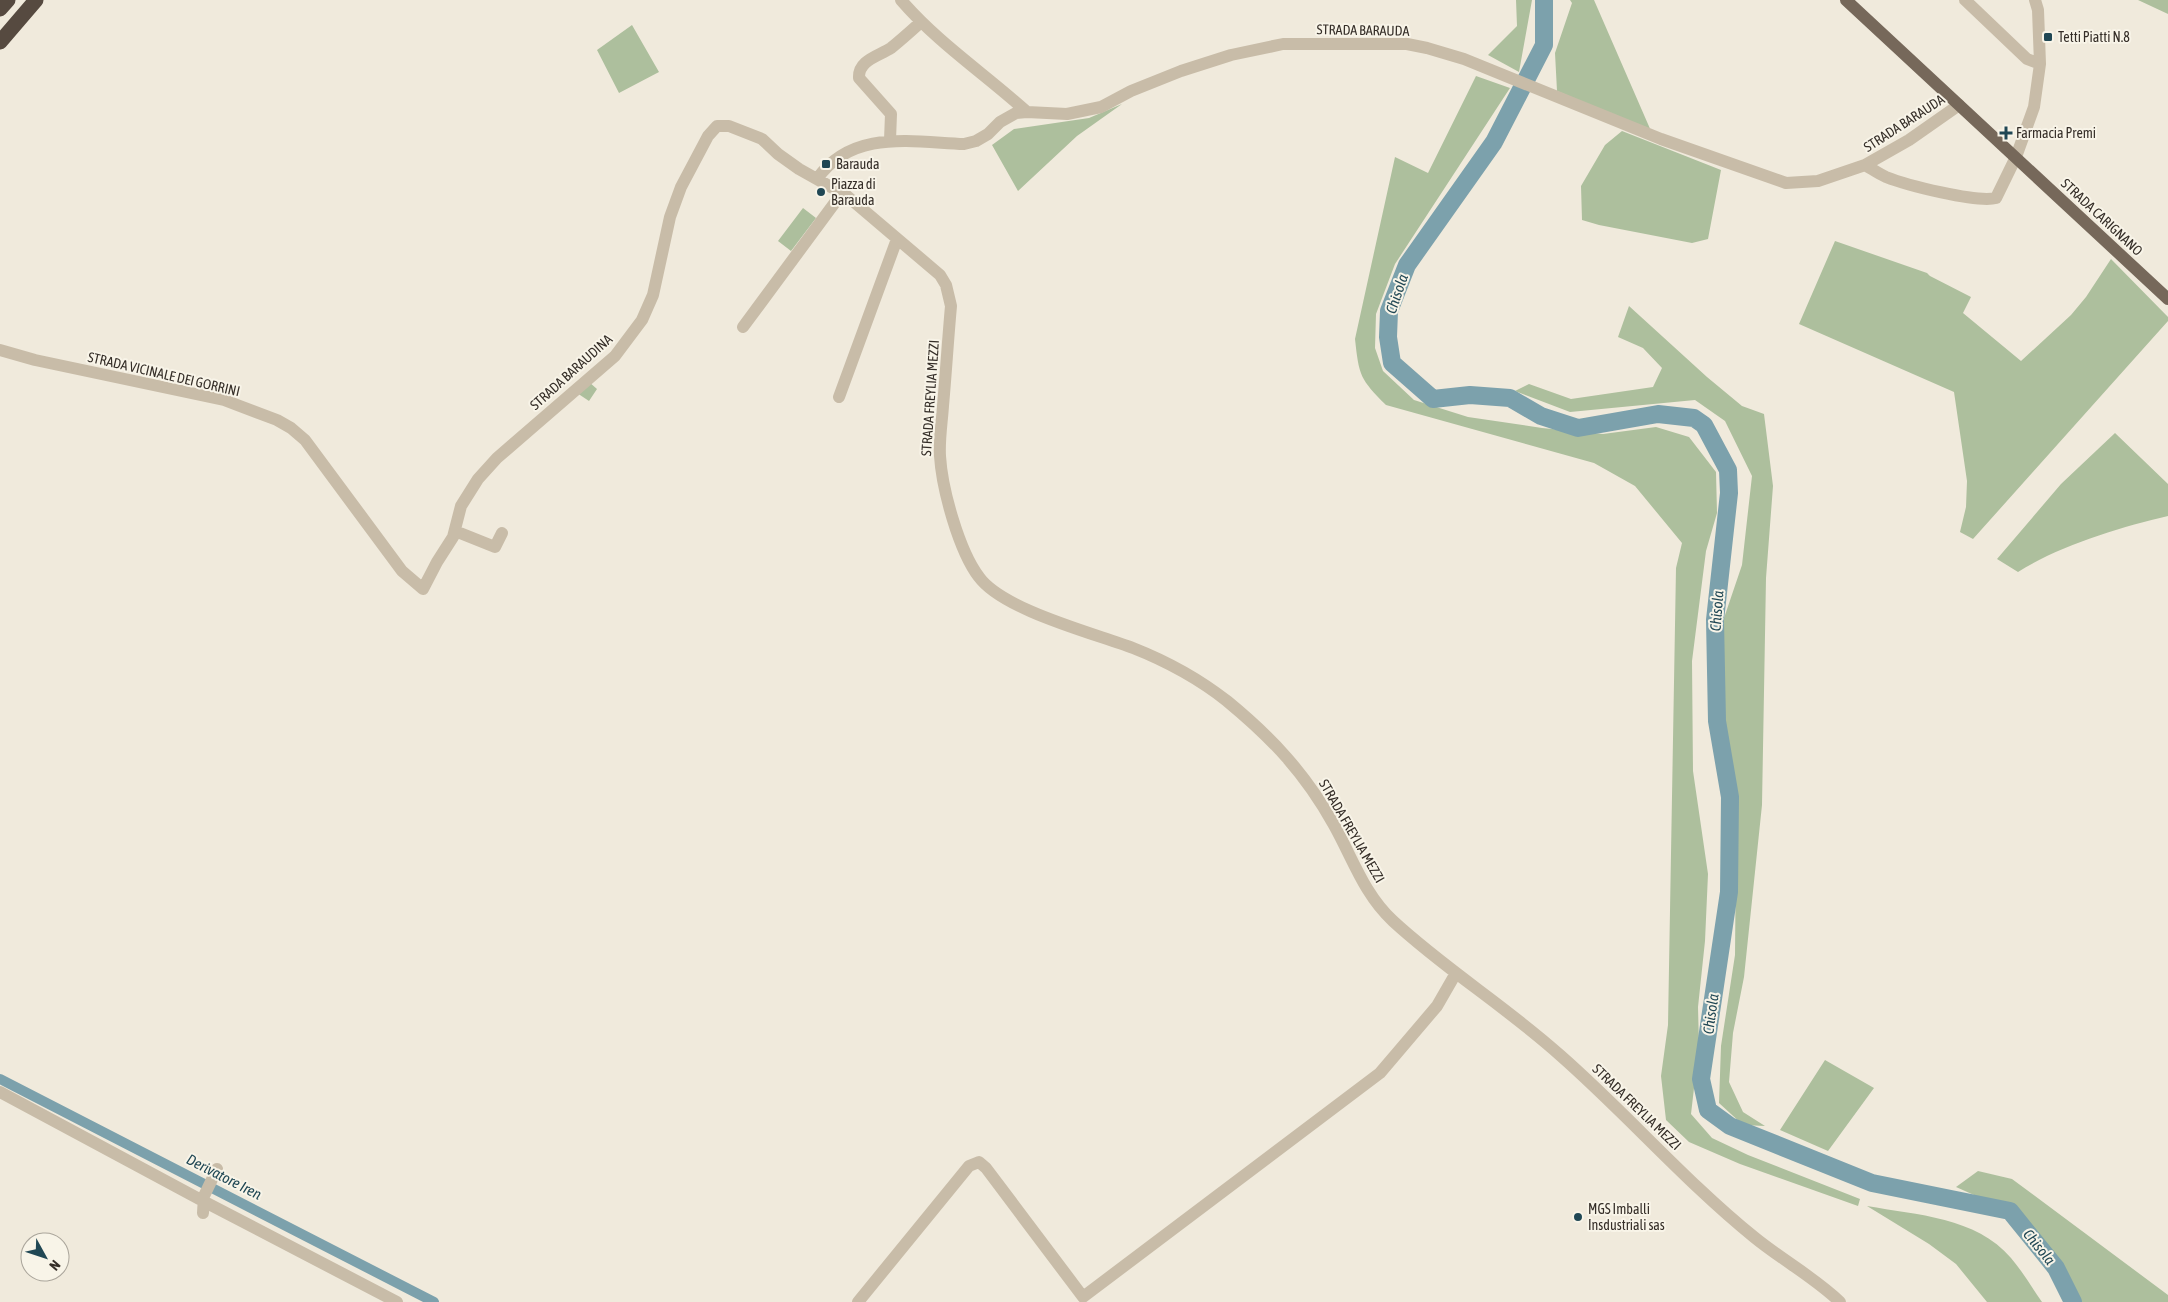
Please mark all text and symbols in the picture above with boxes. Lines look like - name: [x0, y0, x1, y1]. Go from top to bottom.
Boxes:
- street label: STRADA BARAUDA: [1316, 21, 1410, 39]
- place label: Tetti Piatti N.8: [2058, 29, 2130, 45]
- marker: Tetti Piatti N.8: [2042, 31, 2054, 43]
- street label: STRADA BARAUDA: [1861, 91, 1947, 155]
- place label: Farmacia Premi: [2016, 125, 2096, 141]
- marker: Farmacia Premi: [2000, 127, 2012, 139]
- place label: Barauda: [836, 156, 879, 172]
- marker: Barauda: [820, 158, 832, 170]
- street label: STRADA CARIGNANO: [2058, 175, 2146, 259]
- place label: Piazza di Barauda: [831, 176, 876, 208]
- marker: Piazza di Barauda: [815, 186, 827, 198]
- water label: Chisola: [1382, 272, 1411, 316]
- street label: STRADA BARAUDINA: [527, 331, 615, 413]
- street label: STRADA FREYLIA MEZZI: [918, 339, 942, 457]
- street label: STRADA VICINALE DEI GORRINI: [86, 349, 242, 399]
- water label: Chisola: [1707, 590, 1726, 632]
- street label: STRADA FREYLIA MEZZI: [1316, 776, 1388, 886]
- water label: Chisola: [1699, 993, 1722, 1035]
- street label: STRADA FREYLIA MEZZI: [1589, 1061, 1685, 1153]
- water label: Derivatore Iren: [184, 1150, 265, 1203]
- place label: MGS Imballi Insdustriali sas: [1588, 1201, 1665, 1233]
- marker: MGS Imballi Insdustriali sas: [1572, 1211, 1584, 1223]
- water label: Chisola: [2020, 1226, 2059, 1268]
- north arrow: [20, 1232, 70, 1282]
- text: N: [46, 1257, 64, 1274]

